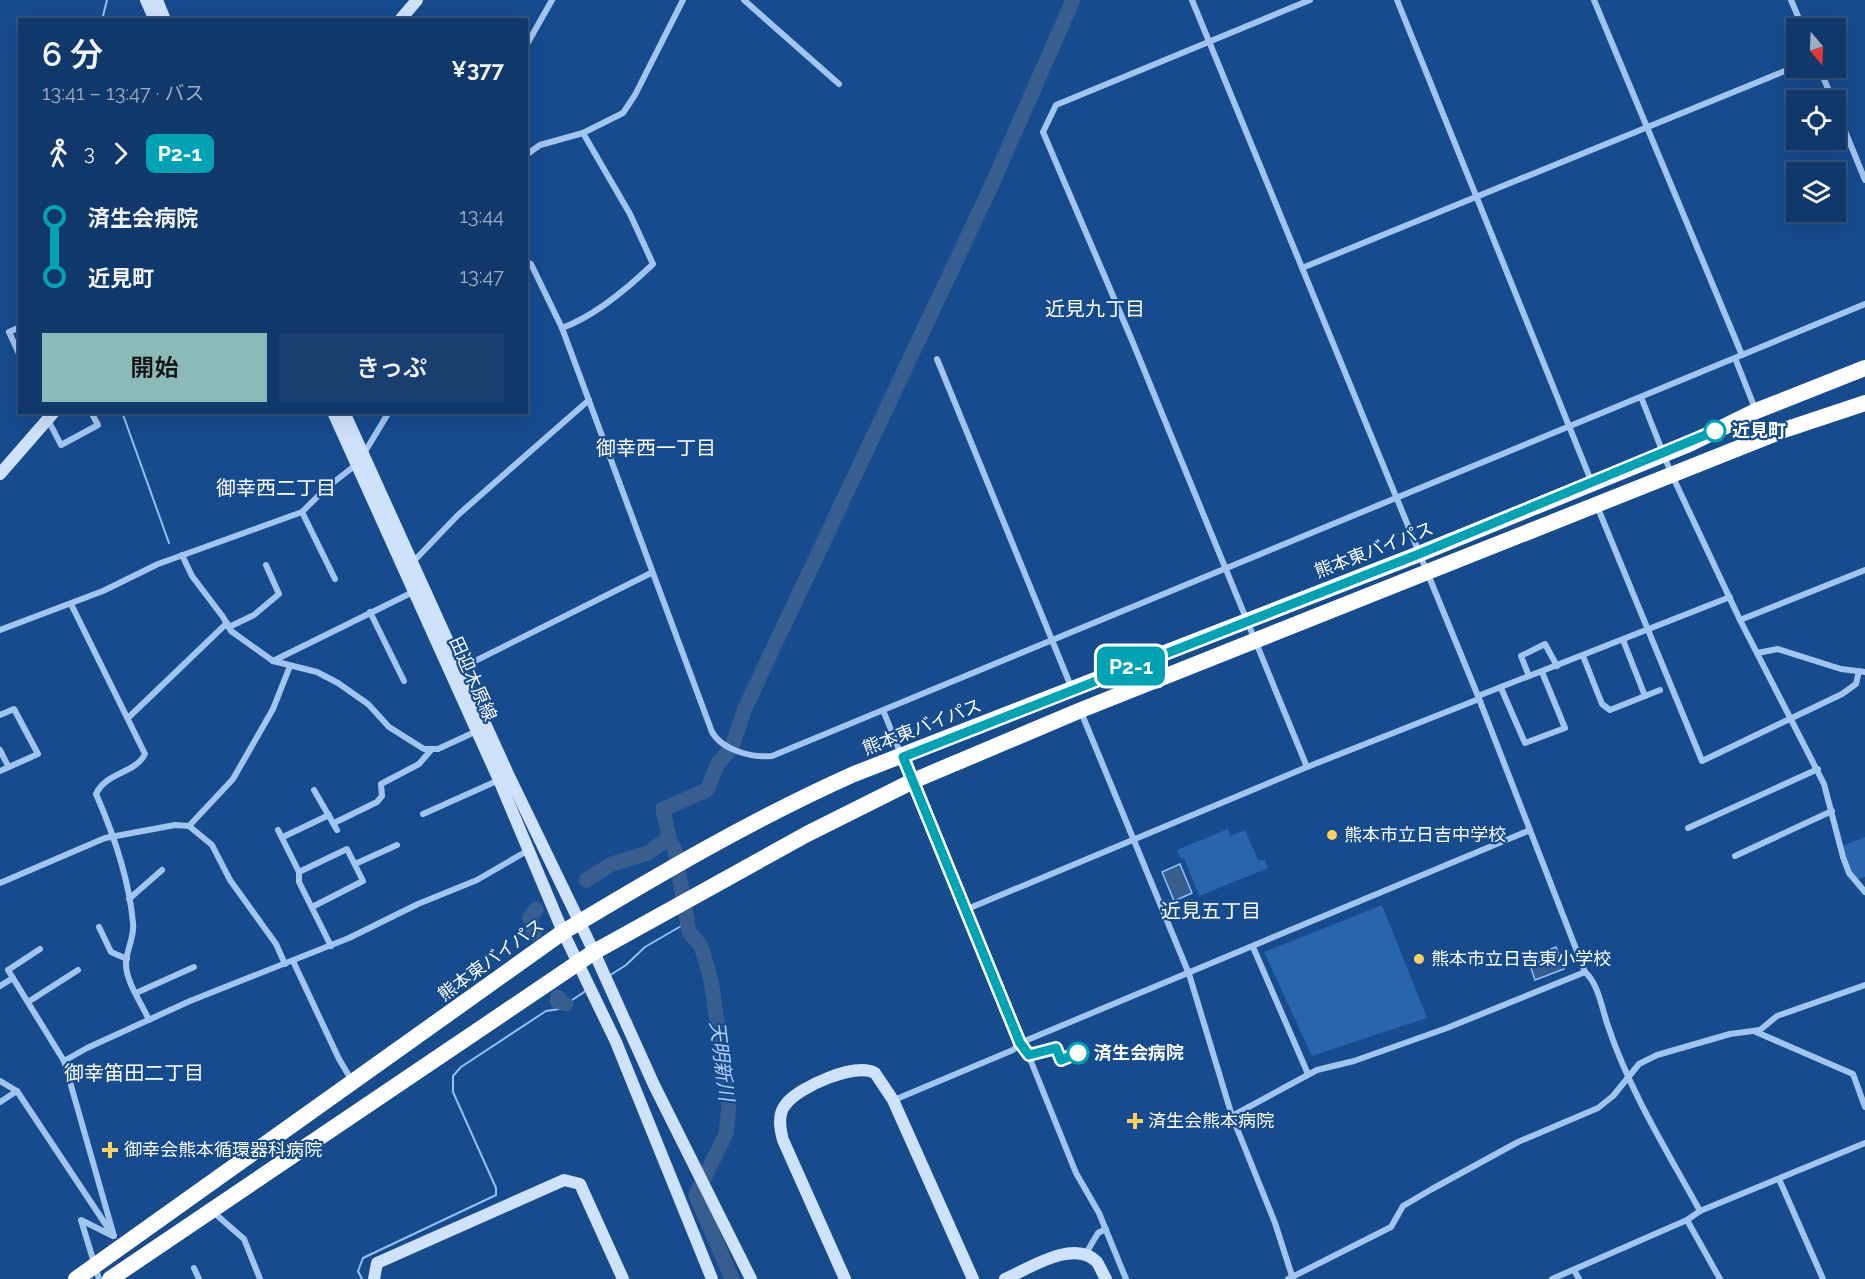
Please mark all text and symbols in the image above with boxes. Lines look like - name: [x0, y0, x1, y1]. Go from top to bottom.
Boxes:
- north arrow: [1786, 18, 1846, 78]
- map controls: [1786, 18, 1846, 222]
- text: 6 分: [42, 35, 103, 74]
- text: ¥377: [451, 56, 504, 82]
- text: 13:41 – 13:47 · バス: [42, 81, 205, 105]
- button: locate: [1786, 90, 1846, 150]
- icon: walk: [42, 137, 75, 170]
- icon: forward: [104, 137, 137, 170]
- text: 3: [84, 141, 95, 165]
- text: P2-1: [158, 141, 202, 166]
- button: layers: [1786, 162, 1846, 222]
- text: 13:44: [459, 204, 504, 228]
- text: 済生会病院: [88, 205, 198, 231]
- text: 13:47: [459, 264, 504, 288]
- text: 近見町: [88, 265, 154, 291]
- district label: 近見九丁目: [1045, 297, 1145, 321]
- button: 開始: [42, 333, 267, 402]
- button: きっぷ: [279, 333, 504, 402]
- marker: 近見町: [1704, 420, 1726, 442]
- place label: 近見町: [1732, 420, 1786, 441]
- district label: 御幸西一丁目: [596, 436, 716, 460]
- district label: 御幸西二丁目: [216, 476, 336, 500]
- street label: 熊本東バイパス: [1311, 517, 1436, 582]
- street label: 田迎木原線: [446, 633, 501, 724]
- line badge: P2-1: [1089, 646, 1173, 686]
- text: P2-1: [1109, 654, 1153, 679]
- street label: 熊本東バイパス: [859, 694, 984, 759]
- place label: 熊本市立日吉中学校: [1344, 824, 1506, 845]
- marker: 熊本市立日吉中学校: [1325, 828, 1339, 842]
- district label: 近見五丁目: [1161, 899, 1261, 923]
- street label: 熊本東バイパス: [434, 914, 548, 1005]
- place label: 熊本市立日吉東小学校: [1431, 948, 1611, 969]
- marker: 熊本市立日吉東小学校: [1412, 952, 1426, 966]
- water label: 天明新川: [705, 1020, 739, 1104]
- marker: 済生会病院: [1067, 1042, 1089, 1064]
- place label: 済生会病院: [1094, 1042, 1184, 1063]
- district label: 御幸笛田二丁目: [64, 1061, 204, 1085]
- place label: 済生会熊本病院: [1148, 1110, 1274, 1131]
- marker: 済生会熊本病院: [1126, 1112, 1144, 1130]
- place label: 御幸会熊本循環器科病院: [124, 1139, 322, 1160]
- marker: 御幸会熊本循環器科病院: [101, 1141, 119, 1159]

